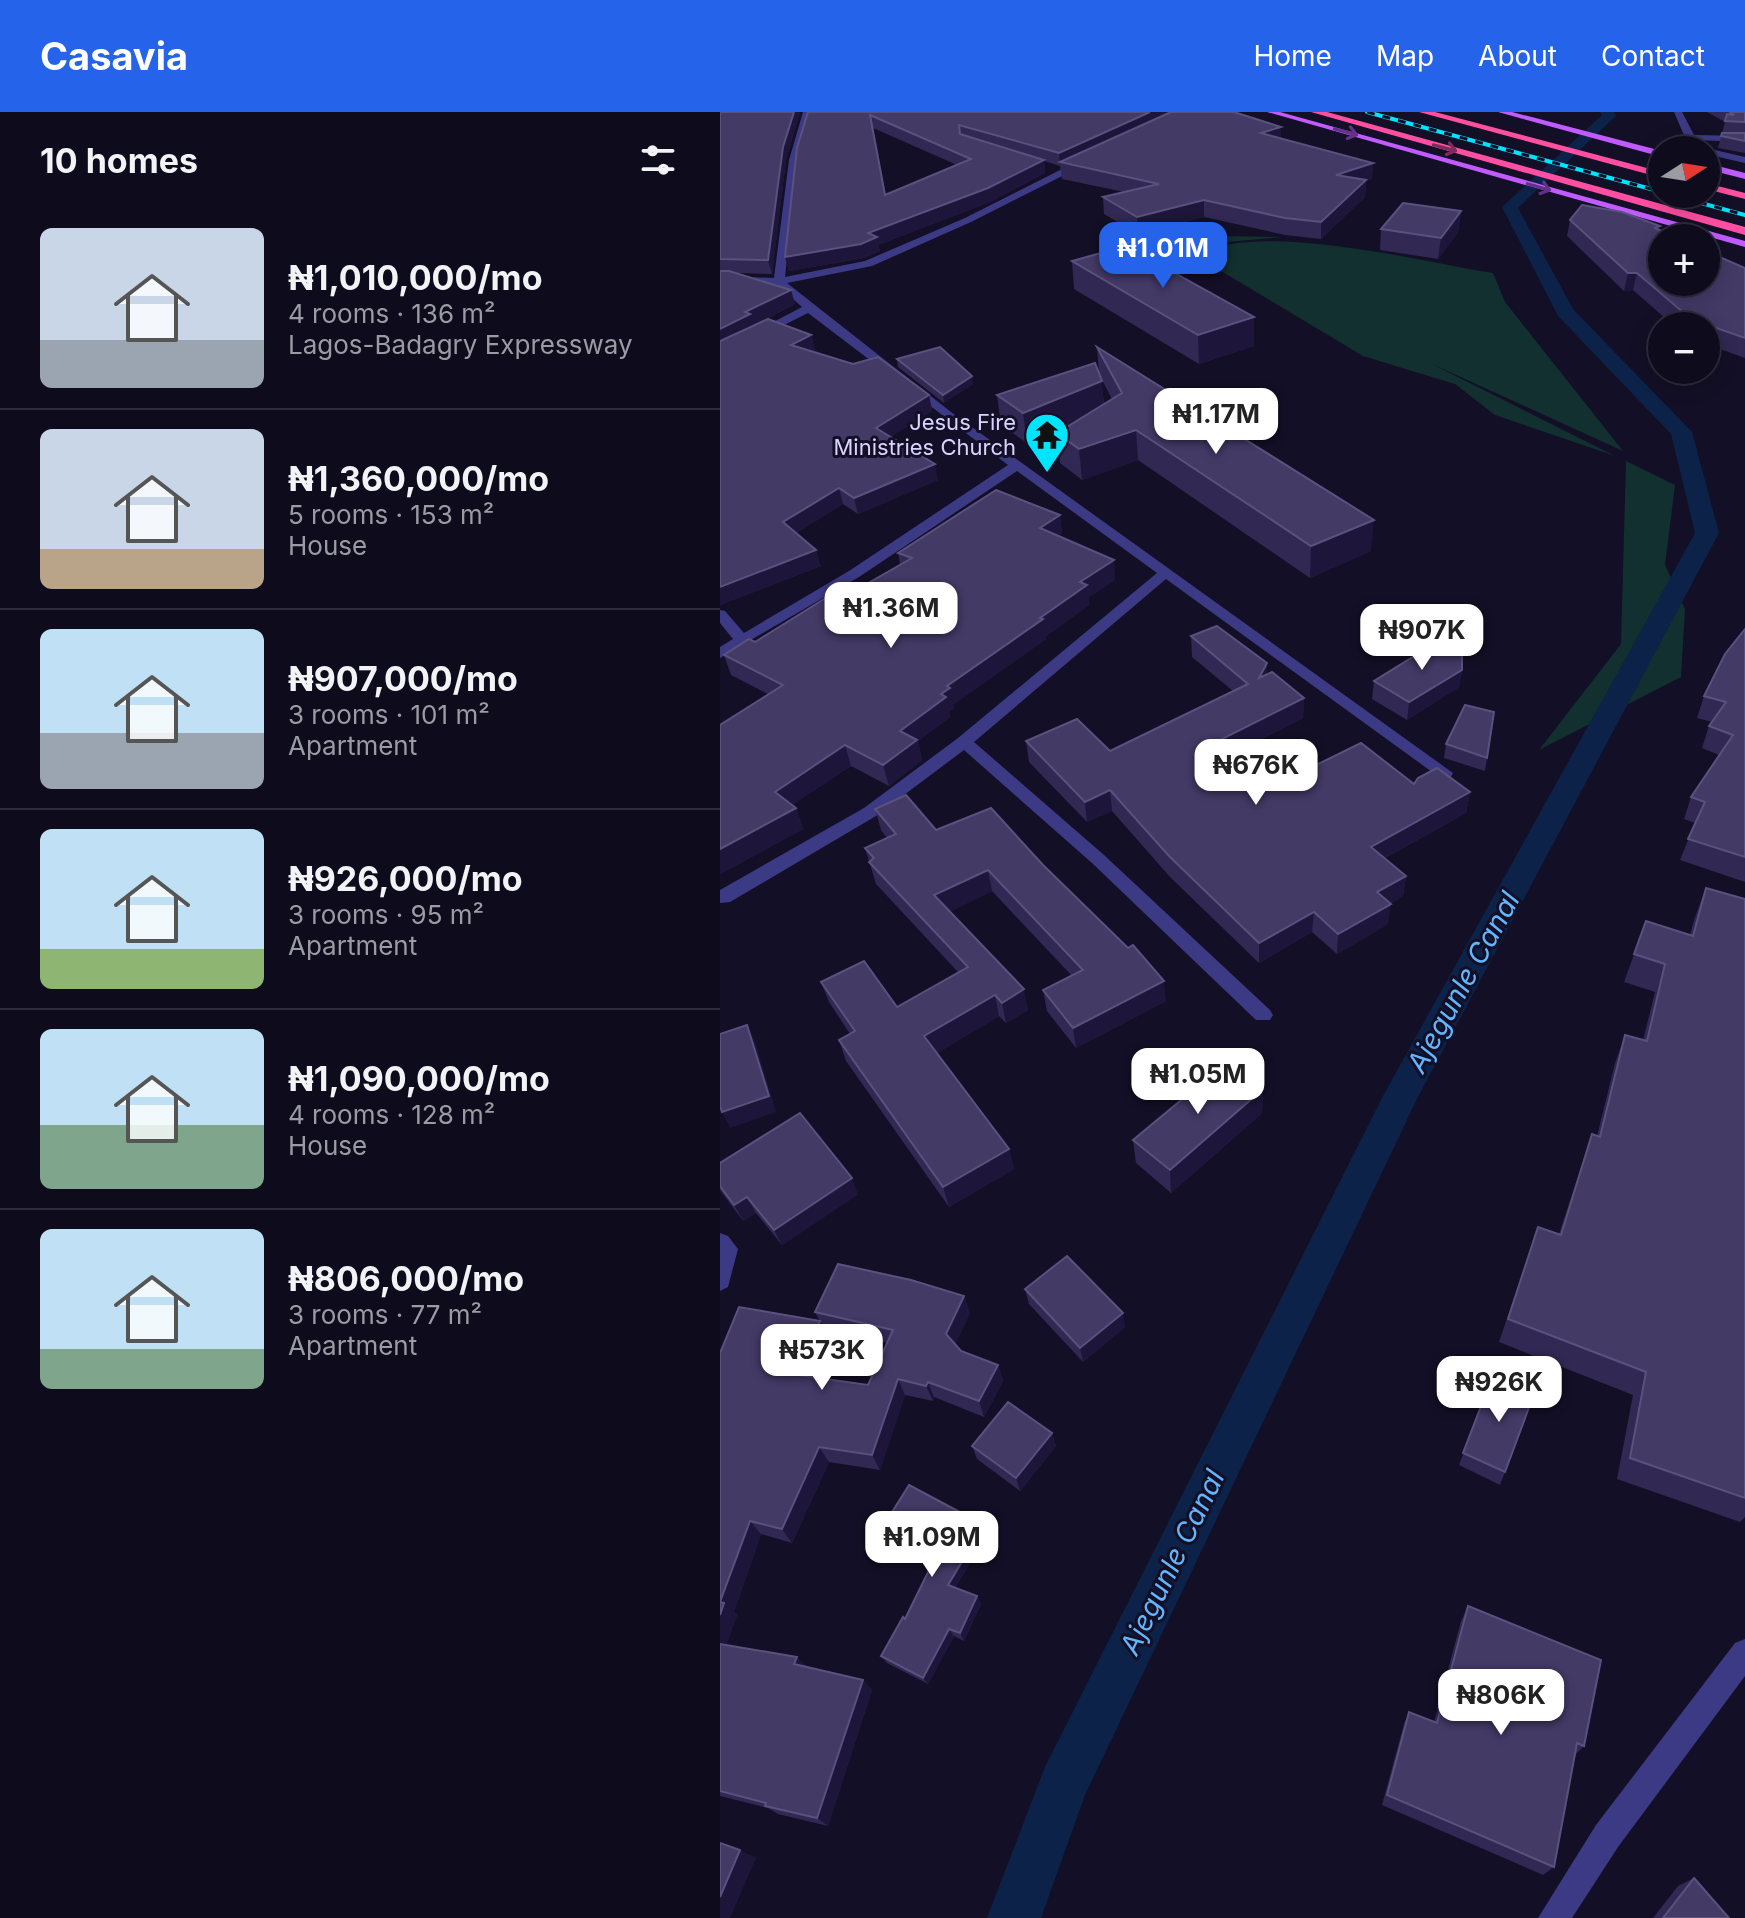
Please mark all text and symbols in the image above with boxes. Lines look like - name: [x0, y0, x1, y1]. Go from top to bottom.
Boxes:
- text: Casavia: [40, 33, 188, 79]
- text: Home: [1253, 39, 1332, 73]
- text: Map: [1376, 39, 1434, 73]
- text: About: [1478, 39, 1557, 73]
- text: Contact: [1601, 39, 1705, 73]
- one-way arrow: [1333, 125, 1359, 140]
- north arrow: [1648, 136, 1720, 208]
- map controls: [1648, 136, 1720, 384]
- icon: filters: [636, 138, 680, 182]
- text: 10 homes: [40, 140, 198, 181]
- one-way arrow: [1431, 141, 1457, 156]
- one-way arrow: [1526, 180, 1552, 195]
- pin: ₦1.01M: [1098, 222, 1228, 290]
- button: +: [1648, 224, 1720, 296]
- text: ₦1.01M: [1117, 232, 1209, 263]
- text: ₦1,010,000/mo: [288, 257, 543, 298]
- icon: home: [104, 260, 200, 356]
- text: 4 rooms · 136 m²: [288, 298, 496, 329]
- button: −: [1648, 312, 1720, 384]
- text: Lagos-Badagry Expressway: [288, 329, 633, 360]
- pin: ₦1.17M: [1151, 388, 1281, 456]
- text: ₦1.17M: [1172, 398, 1260, 429]
- place label: Jesus Fire Ministries Church: [834, 409, 1016, 460]
- temple icon: Jesus Fire Ministries Church: [1023, 411, 1071, 474]
- text: ₦1,360,000/mo: [288, 458, 549, 499]
- icon: home: [104, 461, 200, 557]
- text: 5 rooms · 153 m²: [288, 499, 494, 530]
- text: House: [288, 530, 367, 561]
- pin: ₦1.36M: [826, 582, 956, 650]
- text: ₦1.36M: [843, 592, 939, 623]
- pin: ₦907K: [1366, 604, 1478, 672]
- text: ₦907K: [1378, 614, 1466, 645]
- text: ₦907,000/mo: [288, 658, 518, 699]
- icon: home: [104, 661, 200, 757]
- text: 3 rooms · 101 m²: [288, 699, 490, 730]
- text: Apartment: [288, 730, 417, 761]
- pin: ₦676K: [1200, 739, 1312, 807]
- text: ₦676K: [1213, 749, 1299, 780]
- text: ₦926,000/mo: [288, 858, 523, 899]
- icon: home: [104, 861, 200, 957]
- water label: Ajegunle Canal: [1399, 885, 1527, 1079]
- text: 3 rooms · 95 m²: [288, 899, 484, 930]
- text: Apartment: [288, 930, 417, 961]
- pin: ₦1.05M: [1133, 1048, 1263, 1116]
- text: ₦1,090,000/mo: [288, 1058, 550, 1099]
- text: ₦1.05M: [1149, 1058, 1247, 1089]
- icon: home: [104, 1061, 200, 1157]
- text: 4 rooms · 128 m²: [288, 1099, 495, 1130]
- text: House: [288, 1130, 367, 1161]
- text: ₦806,000/mo: [288, 1258, 524, 1299]
- icon: home: [104, 1261, 200, 1357]
- text: 3 rooms · 77 m²: [288, 1299, 482, 1330]
- pin: ₦573K: [766, 1324, 878, 1392]
- text: Apartment: [288, 1330, 417, 1361]
- text: ₦573K: [779, 1334, 865, 1365]
- pin: ₦926K: [1443, 1356, 1555, 1424]
- text: ₦926K: [1455, 1366, 1543, 1397]
- water label: Ajegunle Canal: [1112, 1464, 1232, 1661]
- pin: ₦1.09M: [867, 1511, 997, 1579]
- text: ₦1.09M: [883, 1521, 981, 1552]
- pin: ₦806K: [1445, 1669, 1557, 1737]
- text: ₦806K: [1456, 1679, 1546, 1710]

